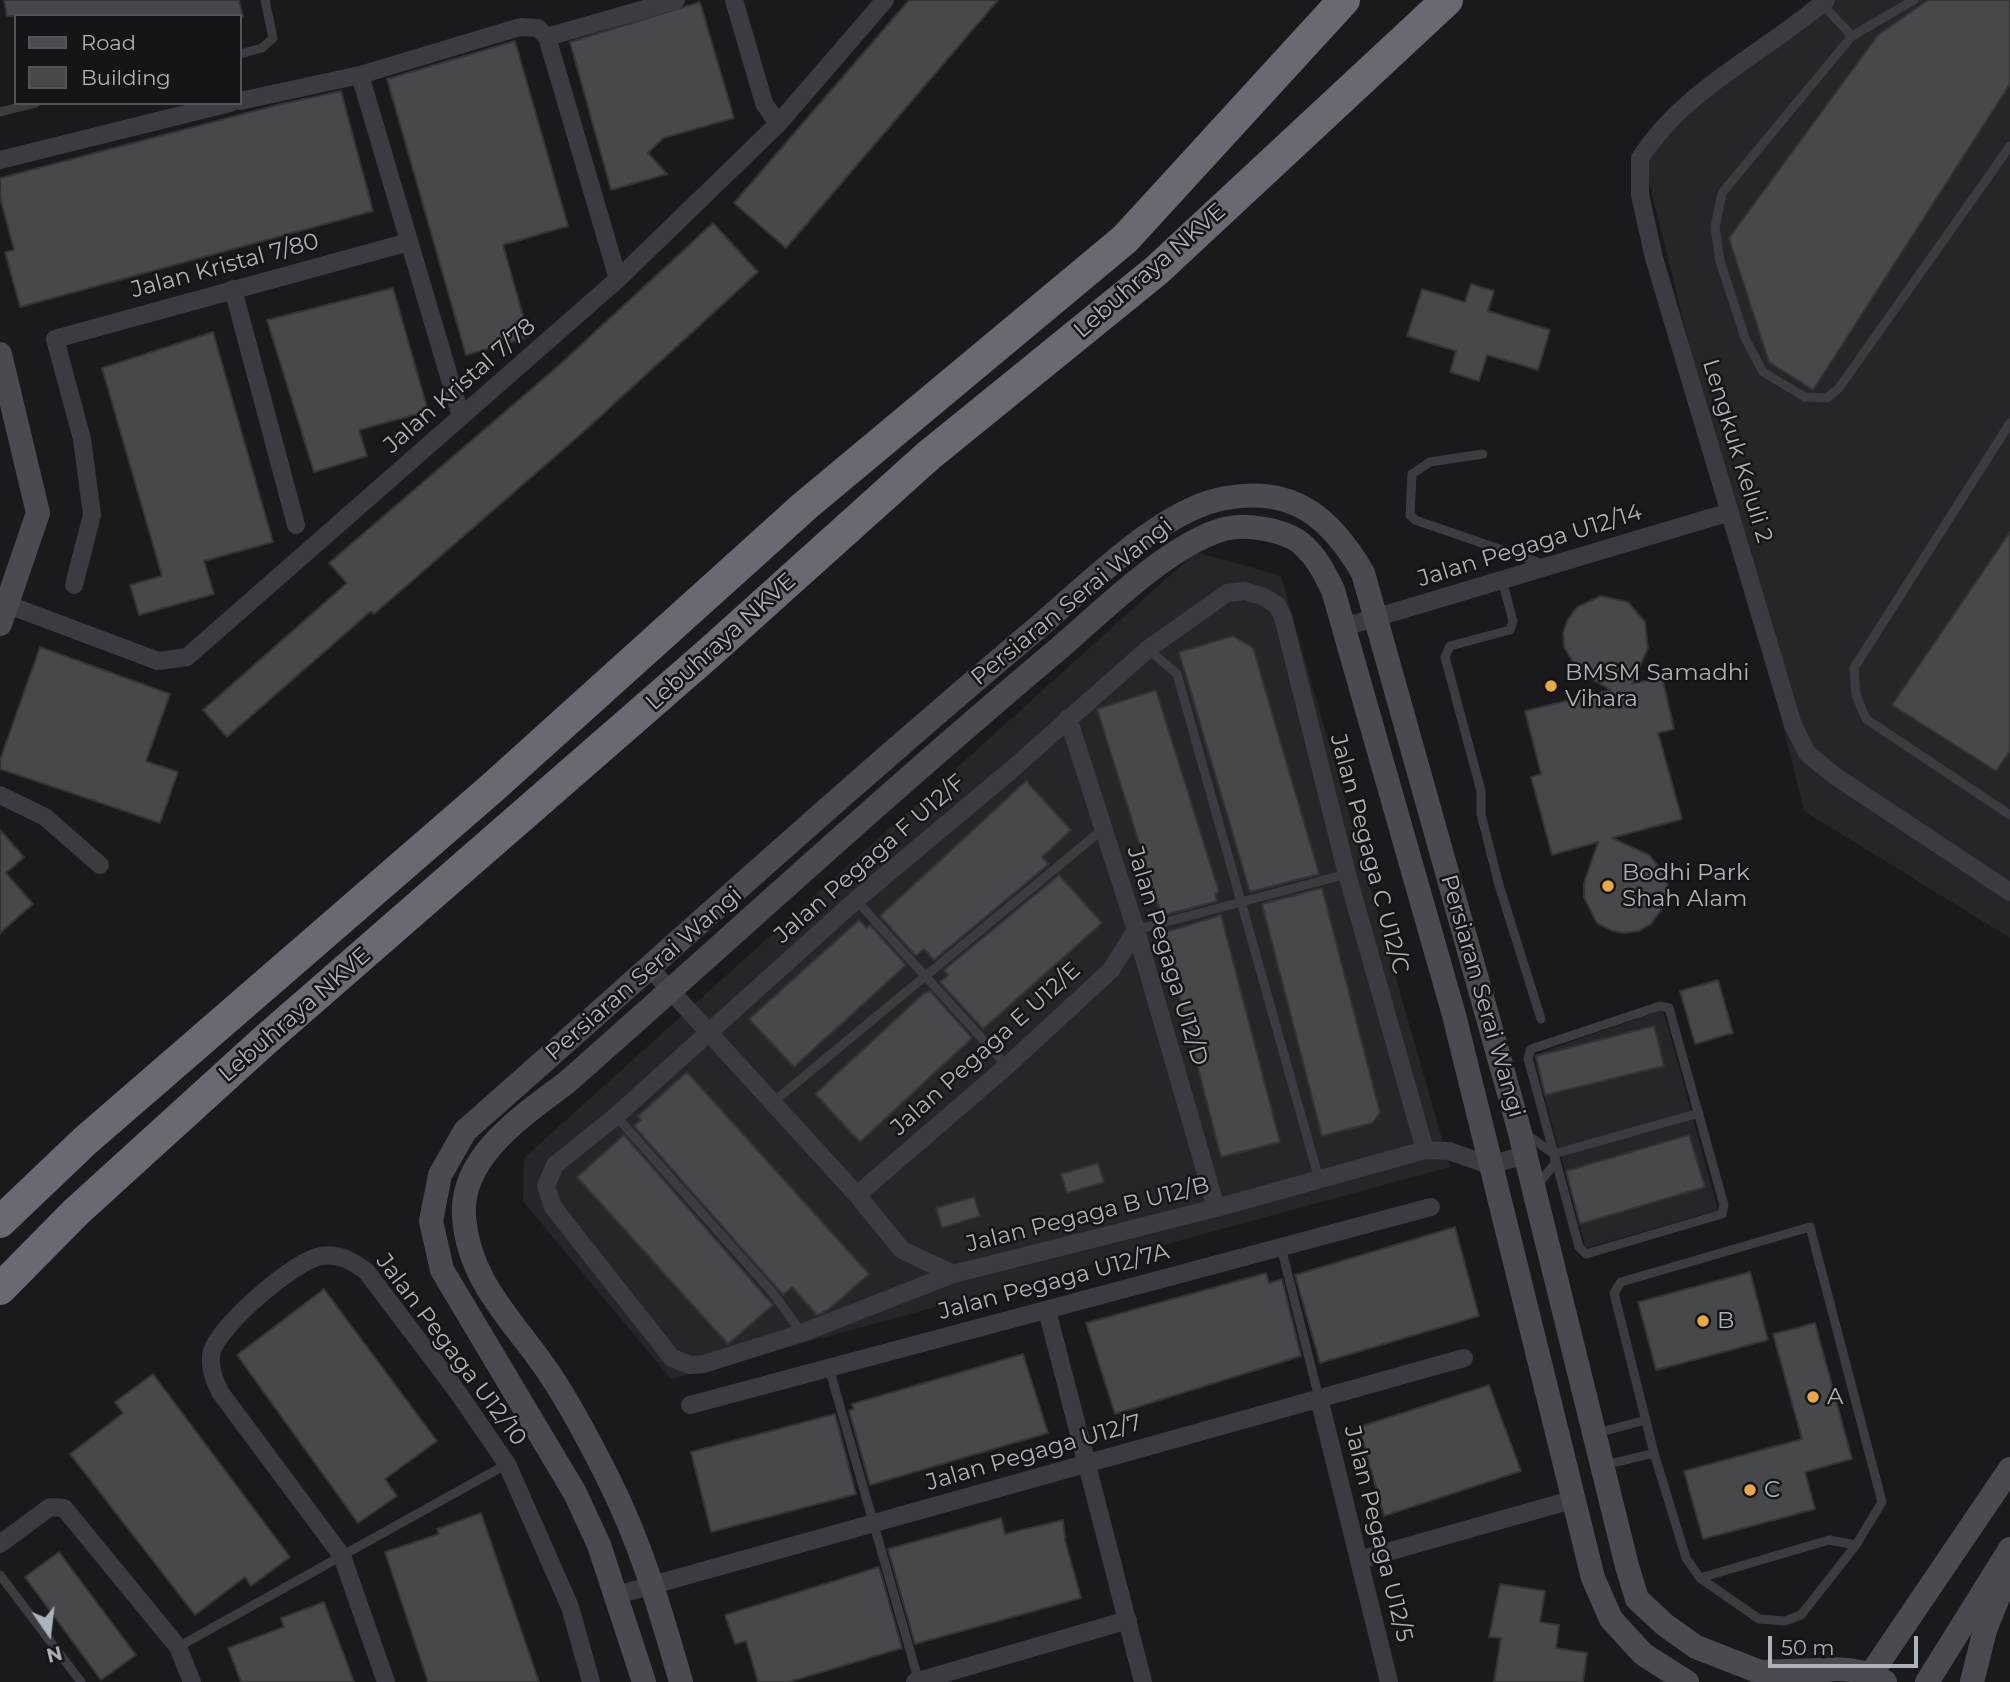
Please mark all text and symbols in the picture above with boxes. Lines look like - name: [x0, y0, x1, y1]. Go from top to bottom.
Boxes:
- legend: [14, 14, 242, 105]
- text: Road: [81, 30, 136, 55]
- text: Building: [81, 65, 171, 90]
- street label: Lebuhraya NKVE: [1068, 198, 1232, 344]
- street label: Jalan Kristal 7/80: [128, 228, 322, 304]
- street label: Jalan Kristal 7/78: [378, 313, 542, 459]
- street label: Lengkuk Keluli 2: [1696, 356, 1778, 546]
- street label: Jalan Pegaga U12/14: [1415, 499, 1645, 593]
- street label: Persiaran Serai Wangi: [966, 512, 1178, 692]
- street label: Lebuhraya NKVE: [640, 567, 802, 717]
- place label: BMSM Samadhi Vihara: [1565, 659, 1749, 713]
- marker: BMSM Samadhi Vihara: [1543, 678, 1559, 694]
- street label: Jalan Pegaga C U12/C: [1324, 731, 1414, 977]
- street label: Jalan Pegaga F U12/F: [769, 769, 971, 949]
- street label: Jalan Pegaga U12/D: [1121, 843, 1213, 1069]
- place label: Bodhi Park Shah Alam: [1622, 859, 1750, 913]
- street label: Persiaran Serai Wangi: [1434, 871, 1530, 1121]
- marker: Bodhi Park Shah Alam: [1600, 878, 1616, 894]
- street label: Persiaran Serai Wangi: [540, 881, 748, 1067]
- street label: Lebuhraya NKVE: [213, 942, 377, 1088]
- street label: Jalan Pegaga E U12/E: [886, 957, 1086, 1141]
- street label: Jalan Pegaga B U12/B: [964, 1171, 1212, 1259]
- street label: Jalan Pegaga U12/7A: [936, 1238, 1172, 1326]
- street label: Jalan Pegaga U12/10: [370, 1249, 532, 1451]
- place label: B: [1717, 1307, 1734, 1335]
- marker: B: [1695, 1313, 1711, 1329]
- place label: A: [1827, 1383, 1843, 1411]
- marker: A: [1805, 1389, 1821, 1405]
- street label: Jalan Pegaga U12/7: [923, 1409, 1145, 1497]
- street label: Jalan Pegaga U12/5: [1338, 1423, 1418, 1645]
- place label: C: [1764, 1476, 1780, 1504]
- marker: C: [1742, 1482, 1758, 1498]
- north arrow: [14, 1598, 84, 1668]
- scale bar: [1772, 1622, 1923, 1666]
- text: 50 m: [1781, 1635, 1835, 1660]
- text: N: [44, 1641, 64, 1667]

